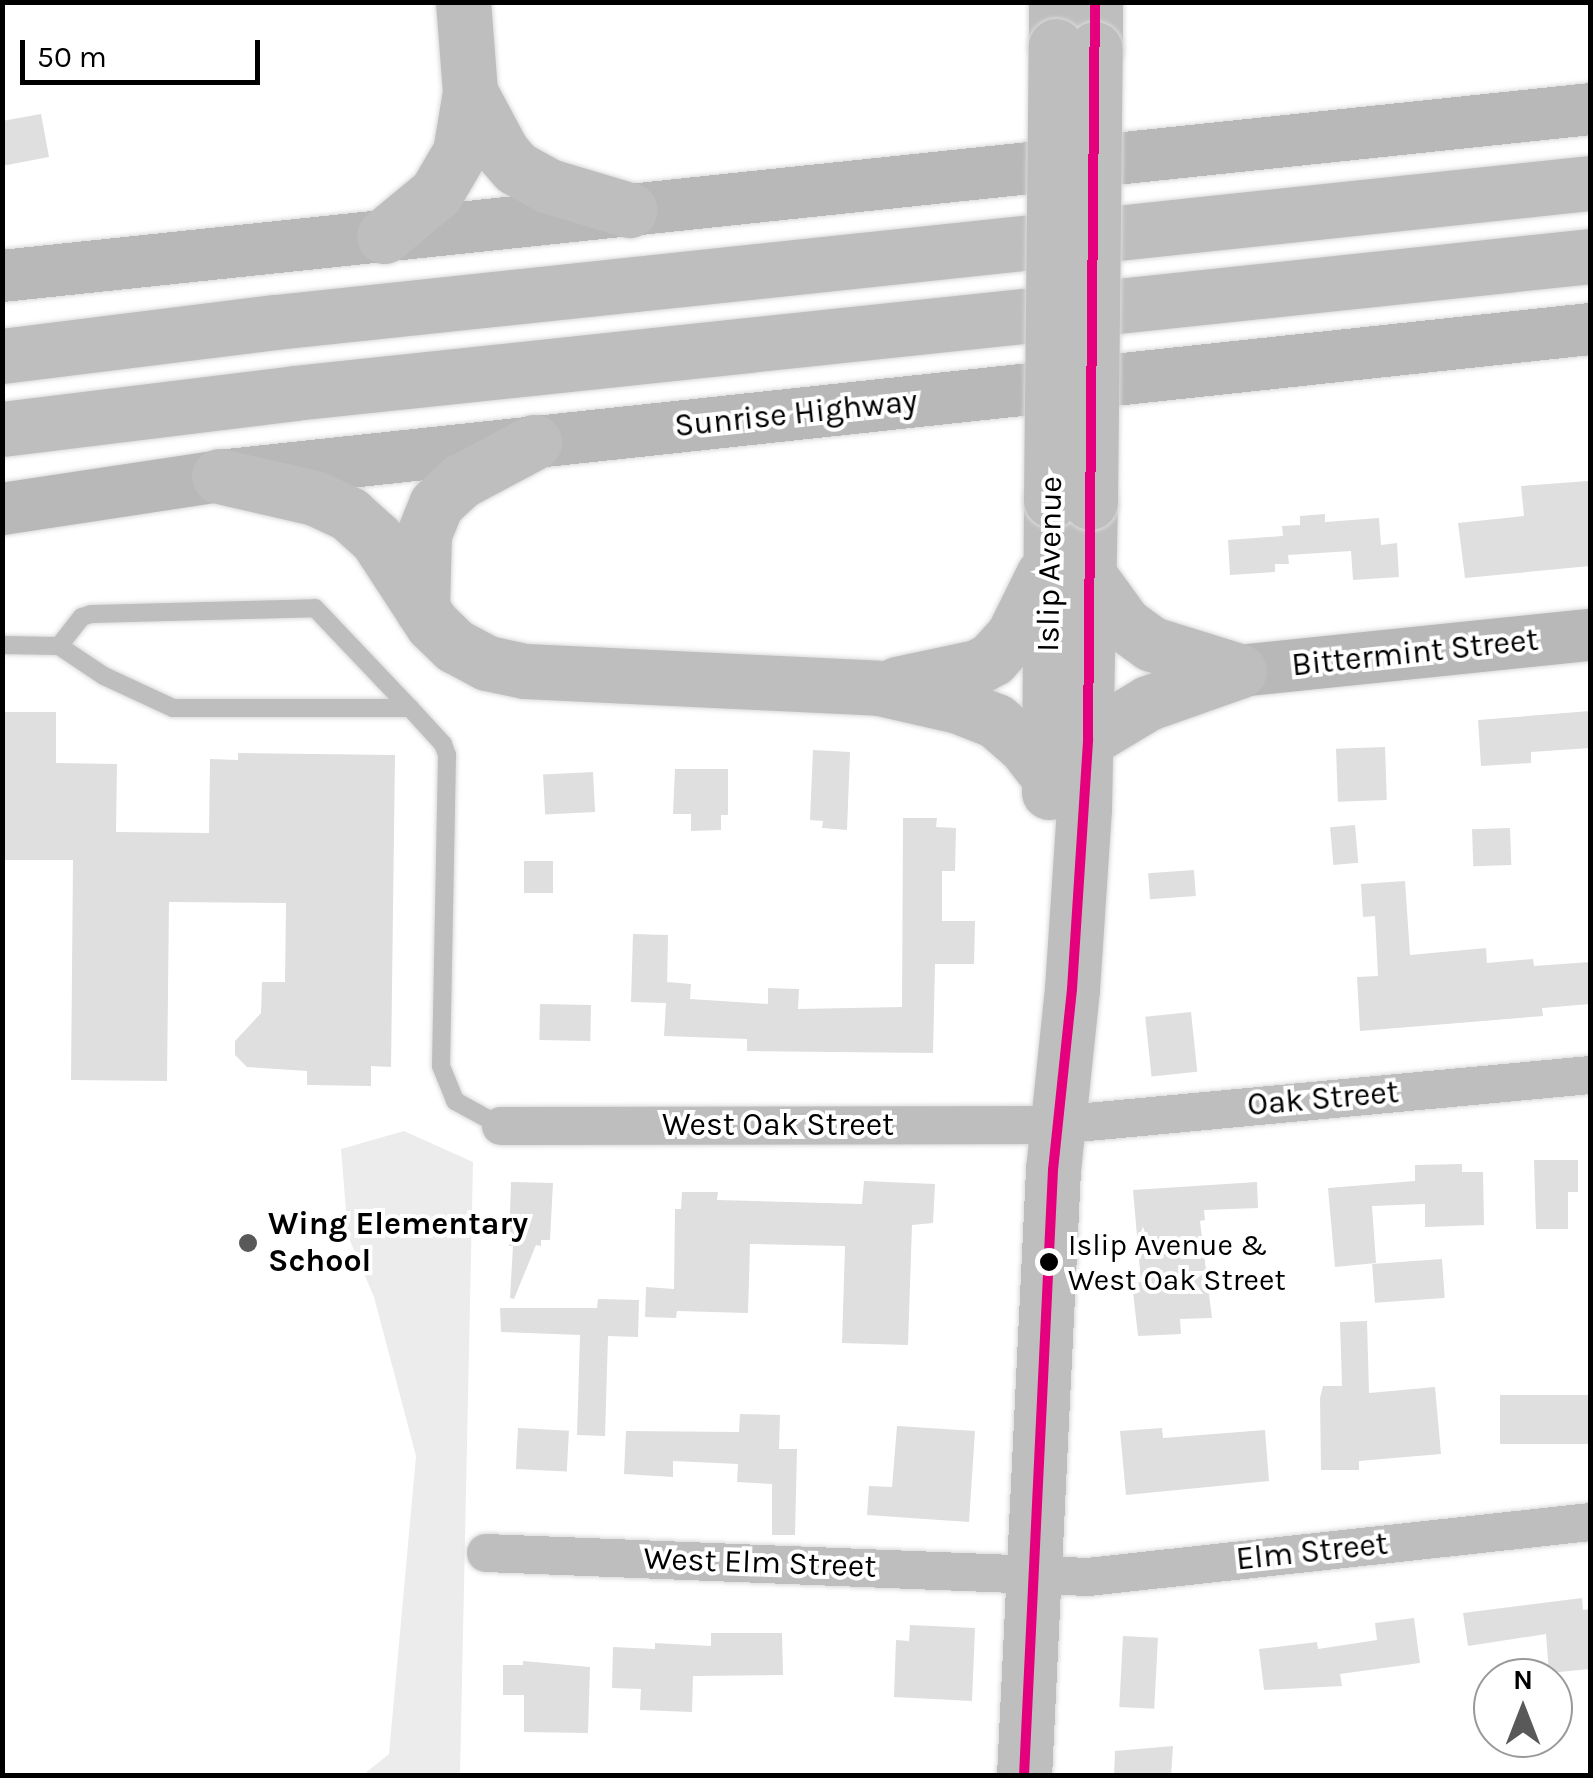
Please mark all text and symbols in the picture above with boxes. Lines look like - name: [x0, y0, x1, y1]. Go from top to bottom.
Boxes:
- scale bar: [25, 20, 265, 82]
- text: 50 m: [37, 39, 107, 75]
- street label: Sunrise Highway: [673, 382, 919, 446]
- street label: Islip Avenue: [1029, 476, 1071, 652]
- street label: Bittermint Street: [1290, 621, 1540, 685]
- street label: Oak Street: [1246, 1073, 1400, 1125]
- street label: West Oak Street: [662, 1106, 894, 1144]
- place label: Wing Elementary School: [268, 1206, 528, 1281]
- place label: Islip Avenue & West Oak Street: [1068, 1227, 1286, 1298]
- marker: Wing Elementary School: [237, 1232, 259, 1254]
- marker: Islip Avenue & West Oak Street: [1039, 1252, 1059, 1272]
- street label: Elm Street: [1234, 1525, 1390, 1579]
- street label: West Elm Street: [643, 1540, 877, 1586]
- north arrow: [1473, 1658, 1573, 1758]
- text: N: [1513, 1663, 1533, 1696]

